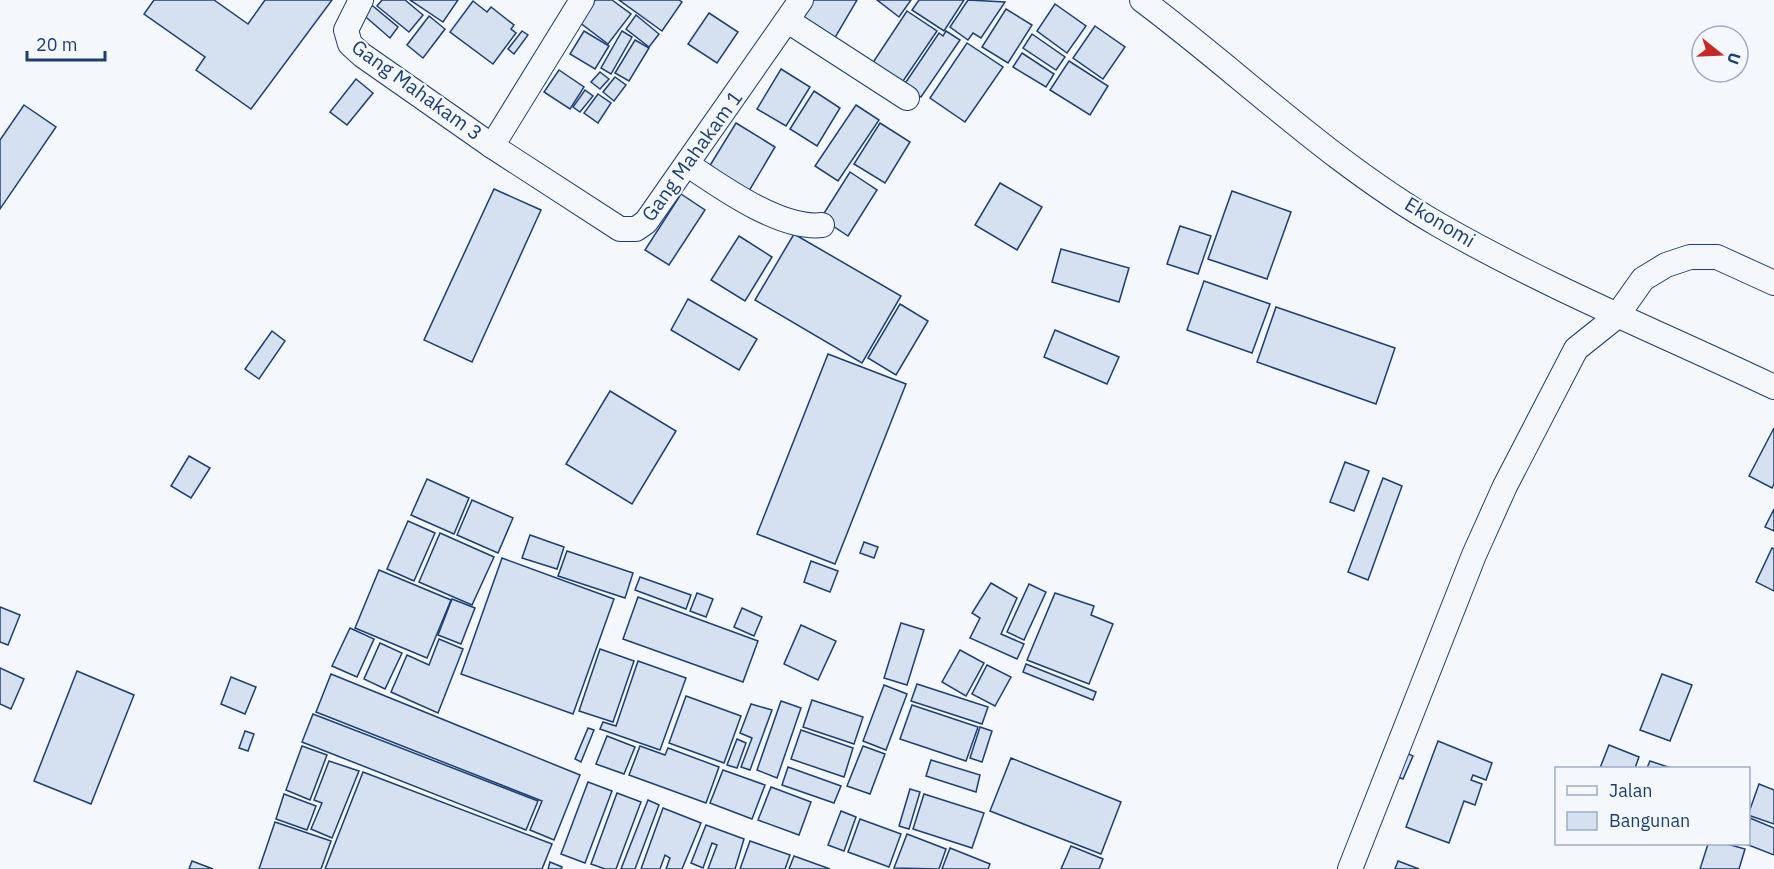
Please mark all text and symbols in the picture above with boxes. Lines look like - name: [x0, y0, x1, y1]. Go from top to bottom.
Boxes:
- scale bar: [27, 24, 105, 62]
- north arrow: [1690, 24, 1750, 84]
- text: 20 m: [36, 33, 78, 56]
- street label: Gang Mahakam 3: [346, 33, 488, 146]
- text: U: [1723, 50, 1745, 67]
- street label: Gang Mahakam 1: [635, 85, 748, 227]
- street label: Ekonomi: [1400, 190, 1481, 253]
- legend: [1555, 767, 1750, 845]
- text: Jalan: [1609, 779, 1653, 802]
- text: Bangunan: [1609, 809, 1690, 832]

